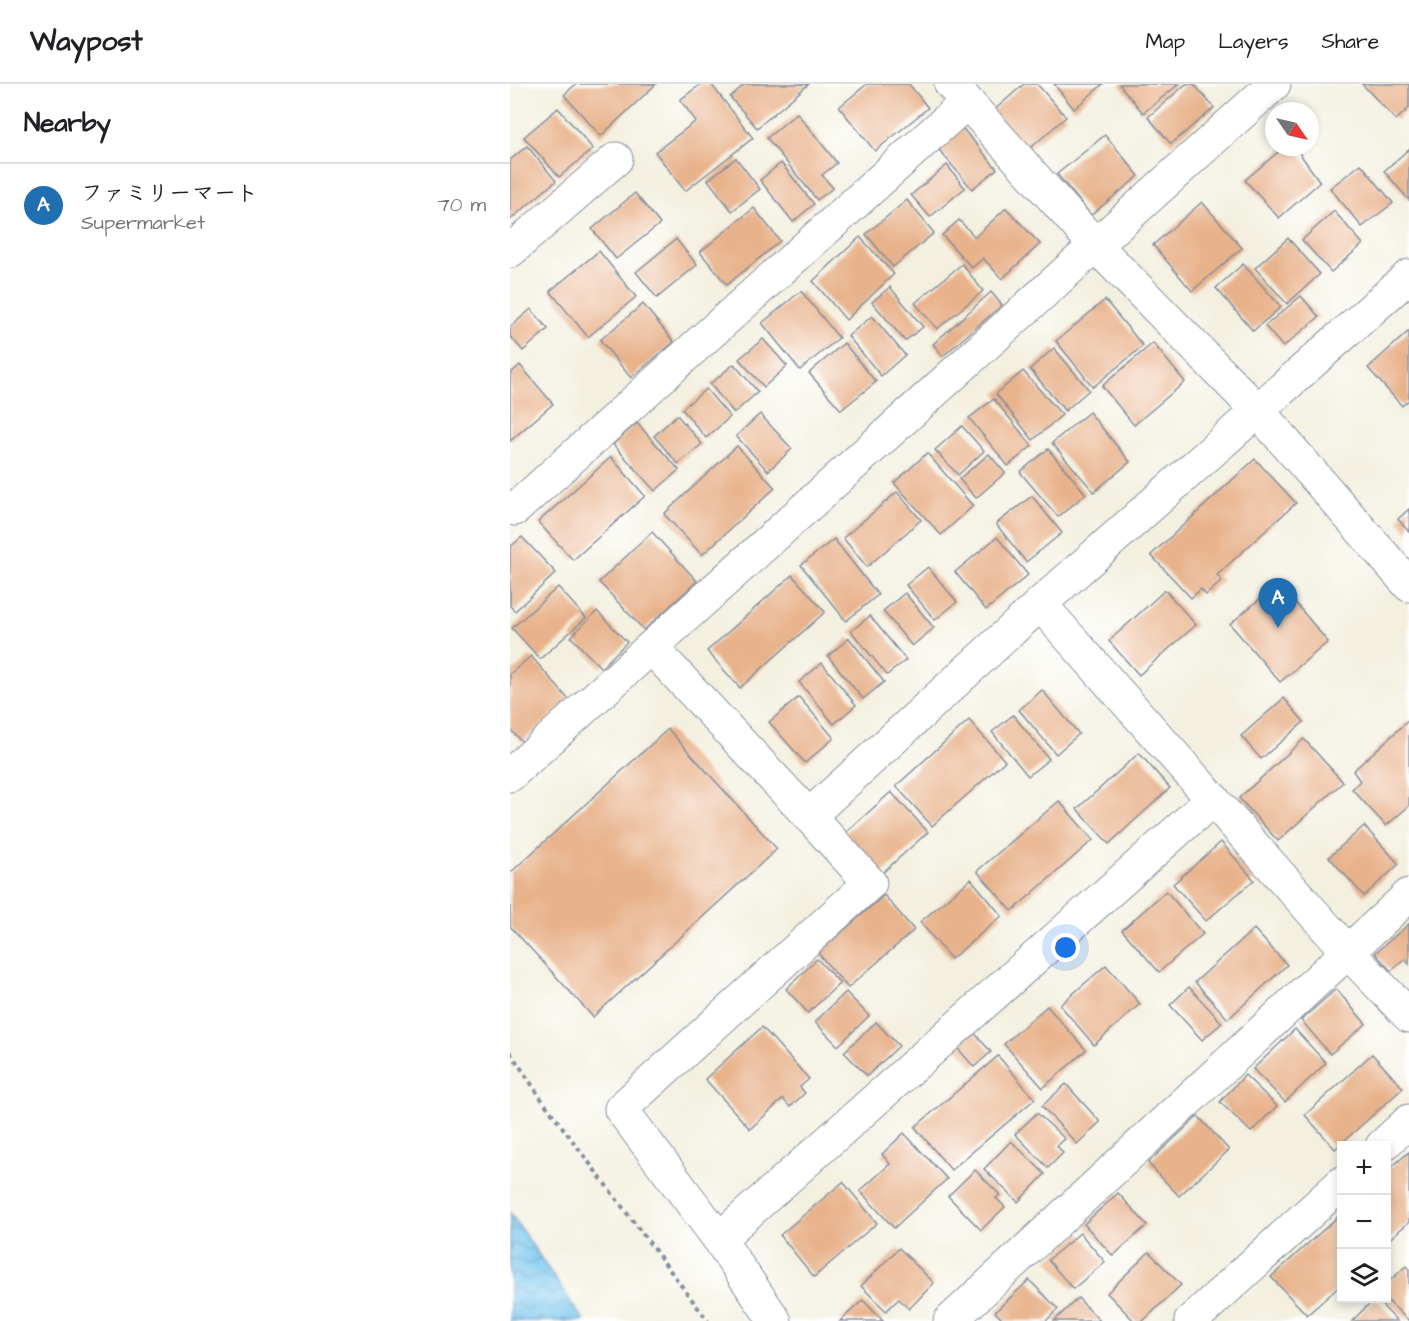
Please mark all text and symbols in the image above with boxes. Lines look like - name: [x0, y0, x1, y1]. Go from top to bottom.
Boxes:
- text: Waypost: [30, 22, 143, 61]
- text: Map: [1145, 27, 1185, 56]
- text: Layers: [1218, 27, 1288, 56]
- text: Share: [1321, 27, 1379, 56]
- north arrow: [1265, 102, 1319, 156]
- text: Nearby: [24, 105, 111, 141]
- text: ファミリーマート: [81, 178, 258, 209]
- text: A: [37, 191, 50, 219]
- text: 70 m: [438, 191, 486, 219]
- text: Supermarket: [81, 209, 205, 237]
- pin: A: [1258, 578, 1298, 628]
- your location: [1051, 933, 1080, 962]
- map controls: [1337, 1141, 1391, 1303]
- button: +: [1337, 1141, 1391, 1195]
- button: −: [1337, 1195, 1391, 1249]
- button: layers: [1337, 1249, 1391, 1303]

